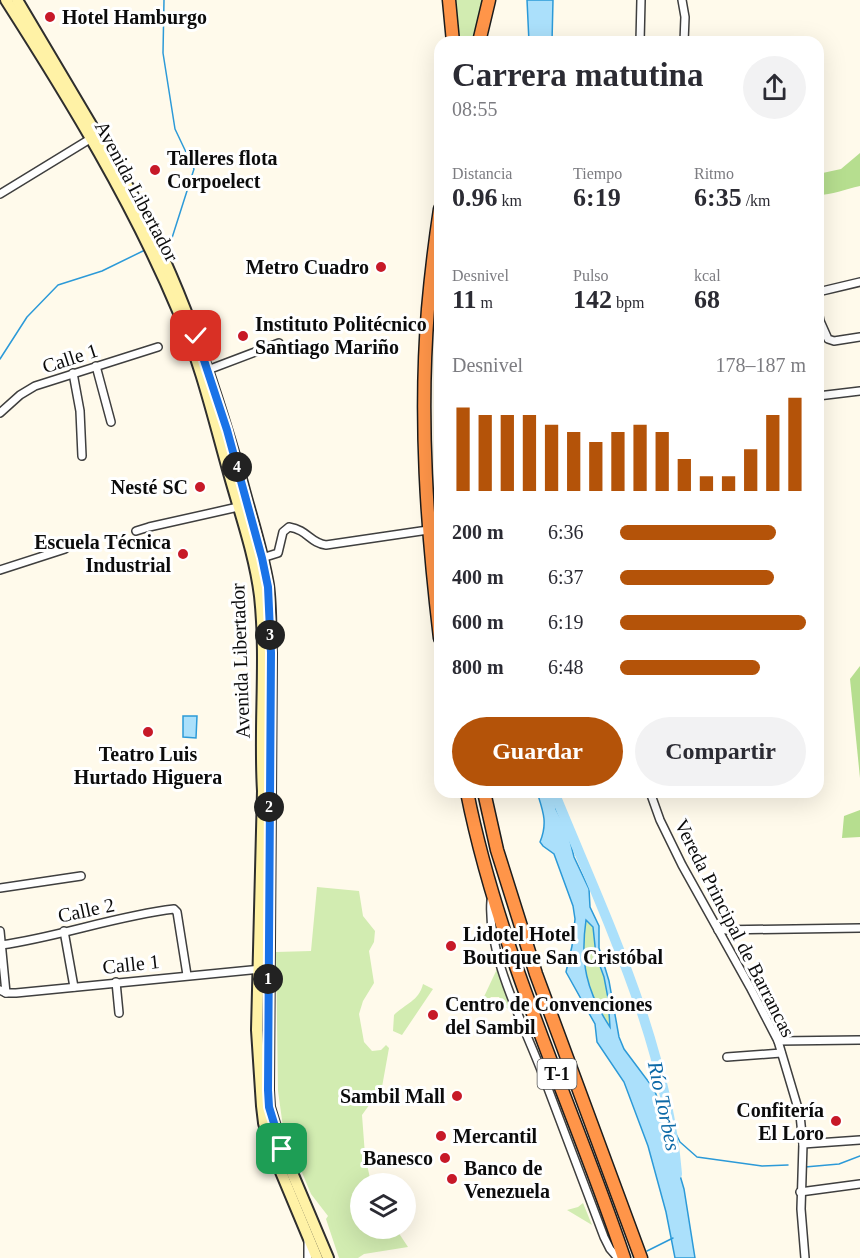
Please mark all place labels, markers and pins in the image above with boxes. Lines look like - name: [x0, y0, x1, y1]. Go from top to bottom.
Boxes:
- place label: Hotel Hamburgo: [62, 6, 207, 29]
- marker: Hotel Hamburgo: [43, 10, 57, 24]
- place label: Talleres flota Corpoelect: [167, 147, 278, 193]
- marker: Talleres flota Corpoelect: [148, 163, 162, 177]
- place label: Metro Cuadro: [246, 256, 369, 278]
- marker: Metro Cuadro: [374, 260, 388, 274]
- pin: [170, 310, 221, 361]
- place label: Instituto Politécnico Santiago Mariño: [255, 313, 427, 359]
- marker: Instituto Politécnico Santiago Mariño: [236, 329, 250, 343]
- pin: 4: [222, 452, 252, 482]
- place label: Nesté SC: [111, 476, 188, 498]
- marker: Nesté SC: [193, 480, 207, 494]
- place label: Escuela Técnica Industrial: [34, 531, 171, 576]
- marker: Escuela Técnica Industrial: [176, 547, 190, 561]
- pin: 3: [255, 620, 285, 650]
- marker: Teatro Luis Hurtado Higuera: [141, 725, 155, 739]
- place label: Teatro Luis Hurtado Higuera: [74, 743, 222, 789]
- pin: 2: [254, 792, 284, 822]
- place label: Lidotel Hotel Boutique San Cristóbal: [463, 923, 663, 969]
- marker: Lidotel Hotel Boutique San Cristóbal: [444, 939, 458, 953]
- pin: 1: [253, 964, 283, 994]
- place label: Centro de Convenciones del Sambil: [445, 993, 653, 1038]
- marker: Centro de Convenciones del Sambil: [426, 1008, 440, 1022]
- place label: Sambil Mall: [340, 1085, 445, 1107]
- marker: Sambil Mall: [450, 1089, 464, 1103]
- place label: Confitería El Loro: [736, 1099, 824, 1144]
- marker: Confitería El Loro: [829, 1114, 843, 1128]
- pin: [256, 1123, 307, 1174]
- place label: Mercantil: [453, 1125, 537, 1147]
- marker: Mercantil: [434, 1129, 448, 1143]
- place label: Banesco: [363, 1147, 433, 1169]
- marker: Banesco: [438, 1151, 452, 1165]
- place label: Banco de Venezuela: [464, 1157, 550, 1202]
- marker: Banco de Venezuela: [445, 1172, 459, 1186]

